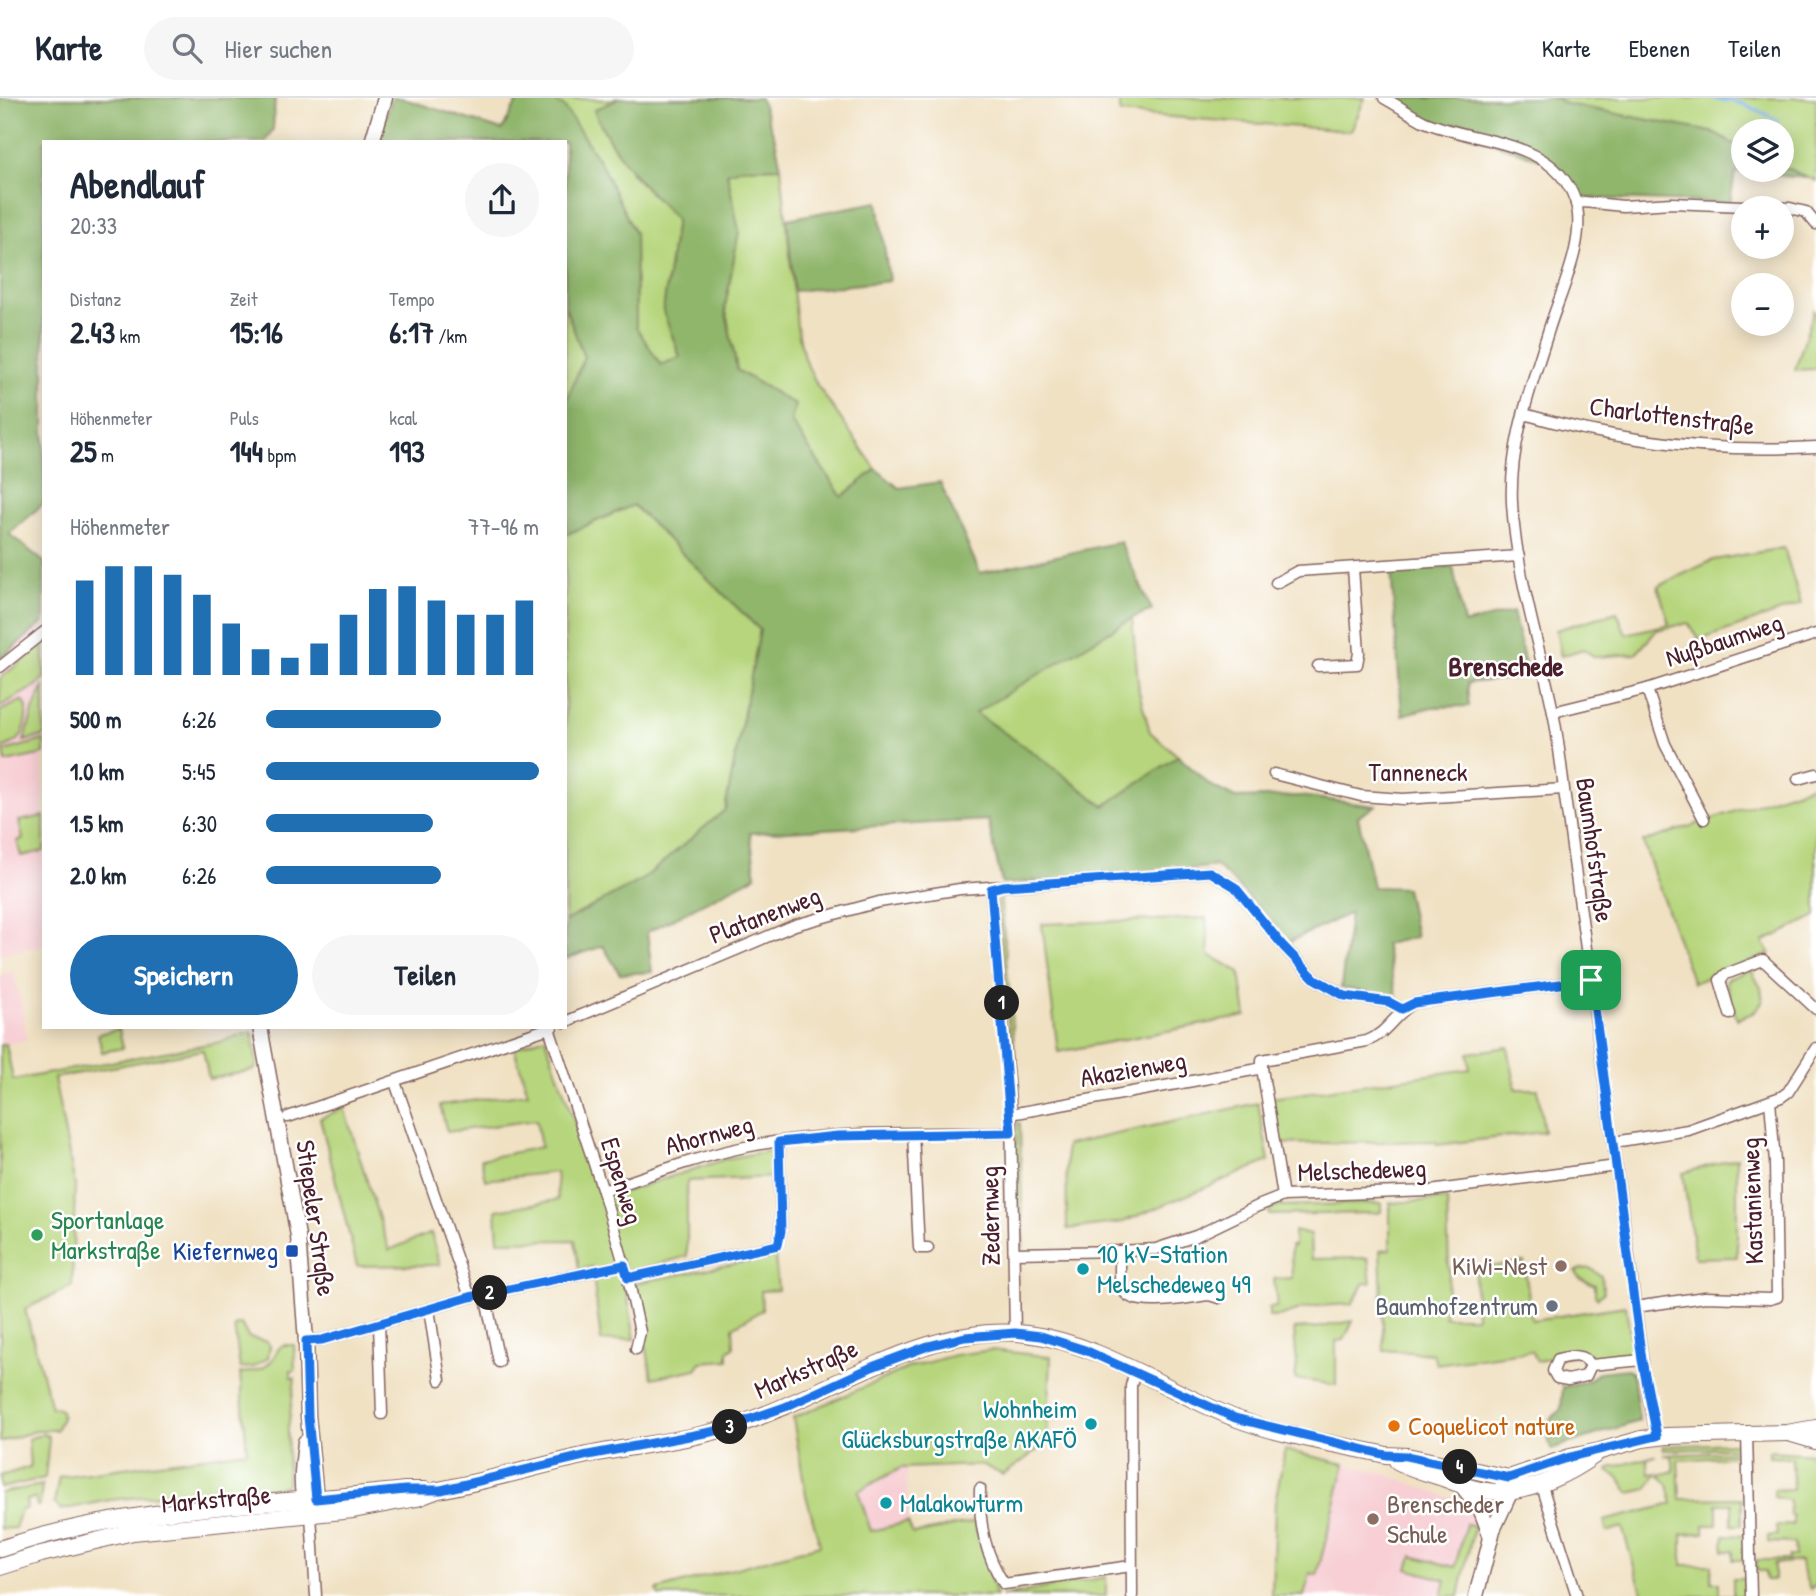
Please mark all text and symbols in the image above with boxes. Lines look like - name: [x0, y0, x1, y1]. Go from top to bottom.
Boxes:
- search box: [144, 17, 634, 80]
- text: Karte: [35, 26, 102, 70]
- icon: search: [168, 29, 206, 67]
- text: Hier suchen: [224, 31, 332, 66]
- text: Karte: [1542, 32, 1591, 64]
- text: Ebenen: [1629, 32, 1690, 64]
- text: Teilen: [1728, 32, 1781, 64]
- map controls: [1731, 119, 1794, 336]
- button: layers: [1731, 119, 1794, 182]
- text: Abendlauf: [70, 158, 205, 210]
- button: share: [465, 163, 539, 237]
- button: +: [1731, 196, 1794, 259]
- text: 20:33: [70, 210, 117, 241]
- button: −: [1731, 273, 1794, 336]
- text: Distanz: [70, 286, 121, 312]
- text: Zeit: [230, 286, 258, 312]
- text: Tempo: [389, 286, 435, 312]
- text: 2.43: [70, 312, 115, 352]
- text: 15:16: [230, 312, 283, 352]
- text: 6:17: [389, 312, 434, 352]
- text: km: [115, 323, 140, 349]
- text: /km: [434, 323, 467, 349]
- street label: Charlottenstraße: [1588, 388, 1757, 443]
- text: Höhenmeter: [70, 405, 153, 431]
- text: Puls: [230, 405, 259, 431]
- text: kcal: [389, 405, 417, 431]
- text: 25: [70, 431, 97, 471]
- text: 144: [230, 431, 263, 471]
- text: 193: [389, 431, 425, 471]
- text: m: [97, 442, 114, 468]
- text: bpm: [263, 442, 296, 468]
- text: Höhenmeter: [70, 511, 170, 542]
- text: 77–96 m: [468, 511, 539, 542]
- street label: Nußbaumweg: [1661, 604, 1787, 675]
- district label: Brenschede: [1448, 647, 1565, 685]
- text: 500 m: [70, 704, 121, 735]
- text: 6:26: [182, 704, 216, 735]
- street label: Tanneneck: [1368, 754, 1468, 789]
- text: 1.0 km: [70, 756, 124, 787]
- text: 5:45: [182, 756, 215, 787]
- street label: Baumhofstraße: [1568, 775, 1623, 924]
- text: 1.5 km: [70, 808, 123, 839]
- text: 6:30: [182, 808, 217, 839]
- text: 2.0 km: [70, 860, 126, 891]
- text: 6:26: [182, 860, 216, 891]
- street label: Platanenweg: [704, 877, 826, 952]
- button: Speichern: [70, 935, 298, 1015]
- button: Teilen: [312, 935, 539, 1015]
- pin: [1561, 950, 1621, 1010]
- icon: arrive: [1572, 961, 1610, 999]
- pin: 1: [984, 986, 1020, 1020]
- text: 1: [998, 989, 1005, 1015]
- street label: Akazienweg: [1077, 1042, 1188, 1095]
- street label: Ahornweg: [661, 1106, 757, 1163]
- street label: Espenweg: [593, 1133, 652, 1228]
- street label: Kastanienweg: [1732, 1137, 1771, 1265]
- street label: Stiepeler Straße: [288, 1138, 345, 1298]
- street label: Melschedeweg: [1297, 1150, 1427, 1189]
- street label: Zedernweg: [971, 1166, 1008, 1266]
- place label: Sportanlage Markstraße: [51, 1202, 164, 1267]
- marker: Sportanlage Markstraße: [29, 1227, 45, 1243]
- place label: Kiefernweg: [173, 1233, 278, 1268]
- place label: 10 kV-Station Melschedeweg 49: [1097, 1236, 1251, 1301]
- marker: Kiefernweg: [284, 1243, 300, 1259]
- place label: KiWi-Nest: [1452, 1248, 1548, 1283]
- marker: KiWi-Nest: [1553, 1258, 1569, 1274]
- marker: 10 kV-Station Melschedeweg 49: [1075, 1261, 1091, 1277]
- pin: 2: [472, 1276, 508, 1310]
- text: 2: [485, 1279, 494, 1305]
- place label: Baumhofzentrum: [1376, 1288, 1538, 1323]
- marker: Baumhofzentrum: [1544, 1298, 1560, 1314]
- street label: Markstraße: [749, 1330, 863, 1407]
- place label: Wohnheim Glücksburgstraße AKAFÖ: [841, 1391, 1077, 1456]
- place label: Coquelicot nature: [1408, 1408, 1575, 1443]
- pin: 3: [712, 1410, 748, 1444]
- text: 3: [725, 1413, 734, 1439]
- marker: Wohnheim Glücksburgstraße AKAFÖ: [1083, 1416, 1099, 1432]
- marker: Coquelicot nature: [1386, 1418, 1402, 1434]
- pin: 4: [1442, 1450, 1478, 1484]
- text: 4: [1456, 1453, 1463, 1479]
- street label: Markstraße: [160, 1476, 272, 1521]
- place label: Malakowturm: [900, 1485, 1023, 1520]
- place label: Brenscheder Schule: [1387, 1486, 1504, 1551]
- marker: Malakowturm: [878, 1495, 894, 1511]
- marker: Brenscheder Schule: [1365, 1511, 1381, 1527]

